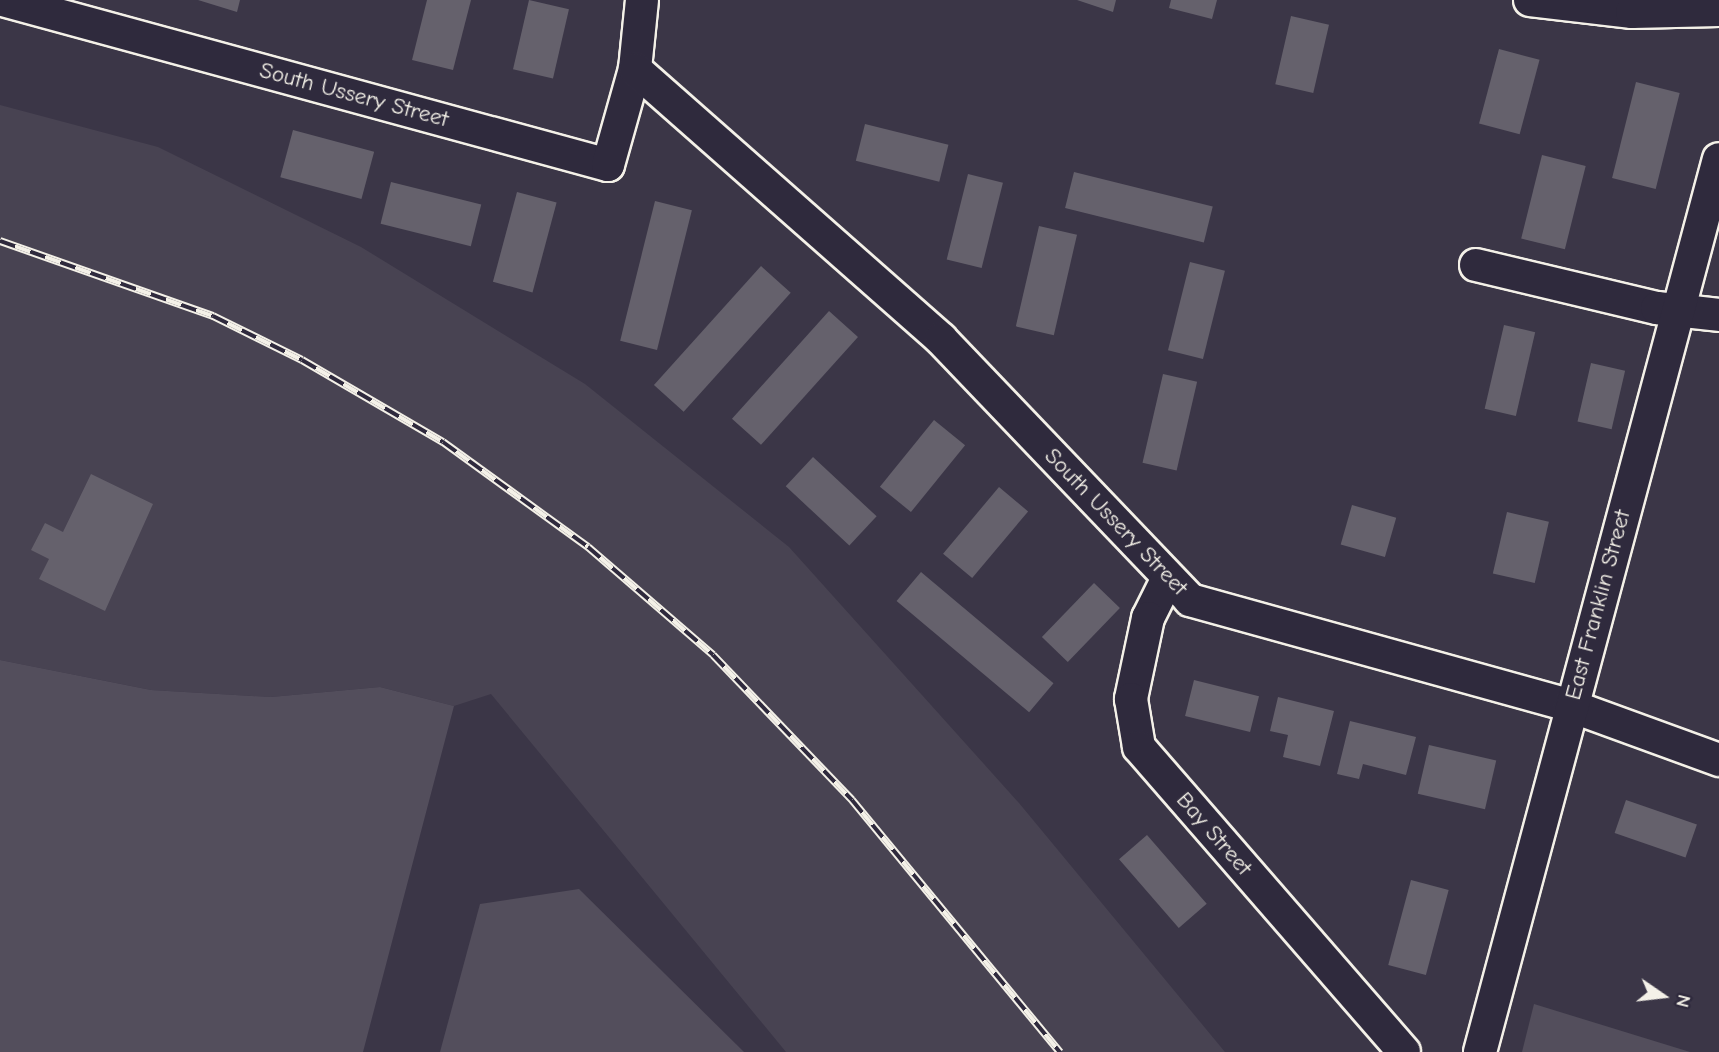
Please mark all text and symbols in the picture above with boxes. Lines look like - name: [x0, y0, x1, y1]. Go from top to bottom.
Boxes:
- street label: South Ussery Street: [257, 57, 451, 133]
- street label: South Ussery Street: [1039, 443, 1193, 601]
- street label: East Franklin Street: [1559, 507, 1637, 703]
- street label: Bay Street: [1170, 787, 1258, 881]
- north arrow: [1628, 961, 1698, 1031]
- text: N: [1671, 992, 1696, 1010]

